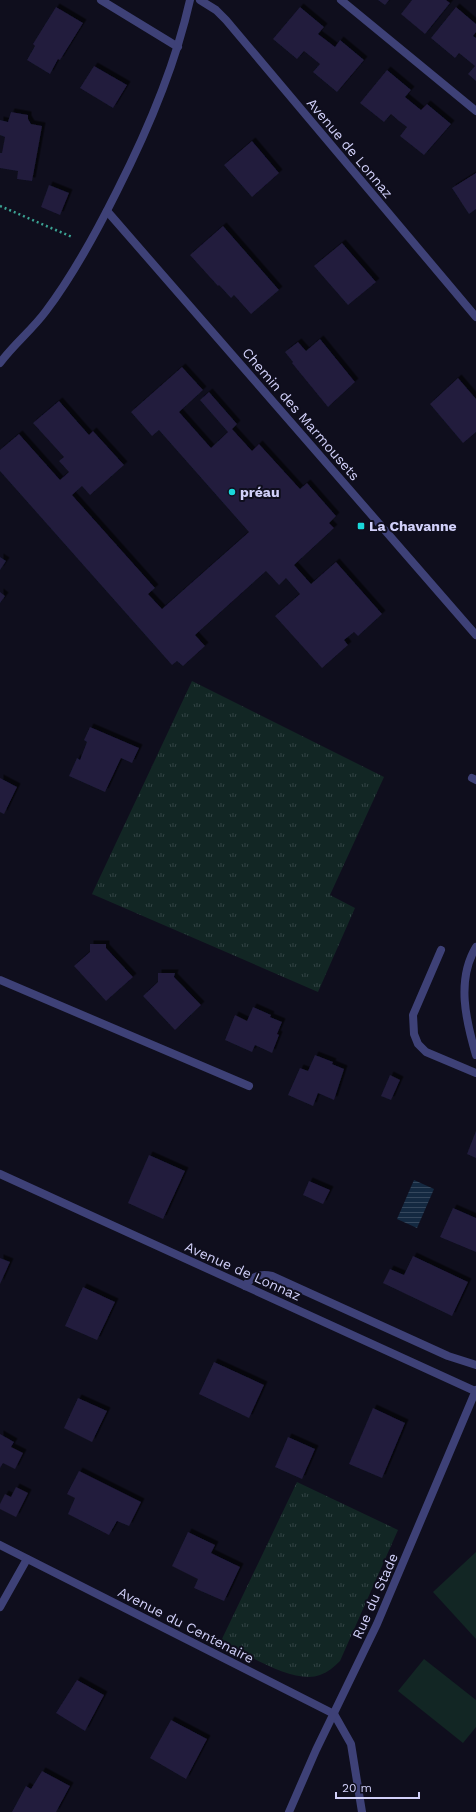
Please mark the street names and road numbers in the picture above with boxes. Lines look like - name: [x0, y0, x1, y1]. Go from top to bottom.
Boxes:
- street label: Avenue de Lonnaz: [304, 95, 396, 201]
- street label: Chemin des Marmousets: [239, 345, 363, 483]
- street label: Avenue de Lonnaz: [183, 1238, 303, 1304]
- street label: Rue du Stade: [349, 1551, 401, 1641]
- street label: Avenue du Centenaire: [115, 1584, 257, 1666]

